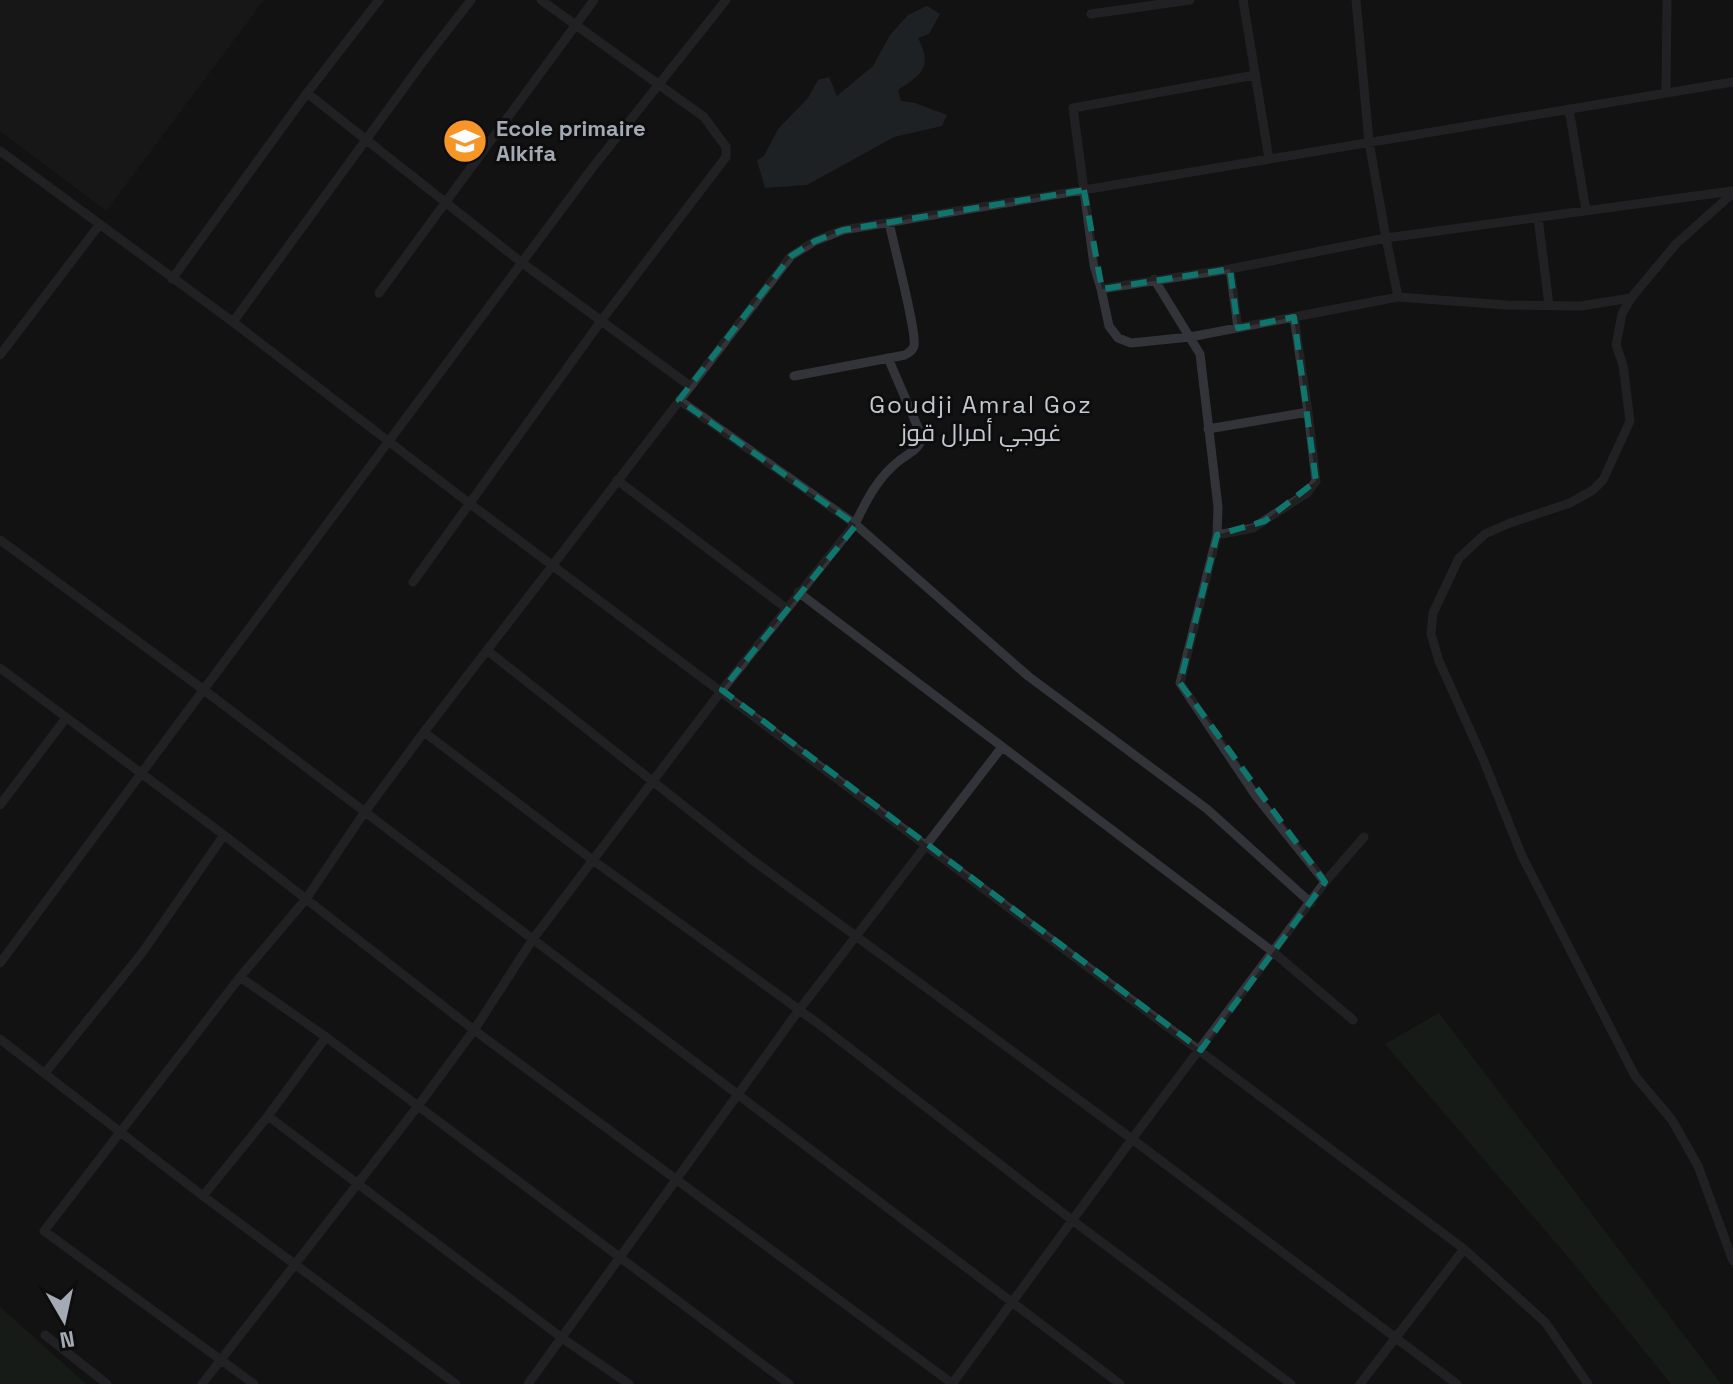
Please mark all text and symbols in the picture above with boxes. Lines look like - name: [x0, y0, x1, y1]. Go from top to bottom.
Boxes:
- place label: Ecole primaire Alkifa: [496, 114, 646, 167]
- school or university icon: Ecole primaire Alkifa: [441, 117, 489, 165]
- district label: Goudji Amral Goz غوجي أمرال قوز: [869, 389, 1093, 452]
- north arrow: [24, 1280, 104, 1360]
- text: N: [58, 1325, 77, 1355]

